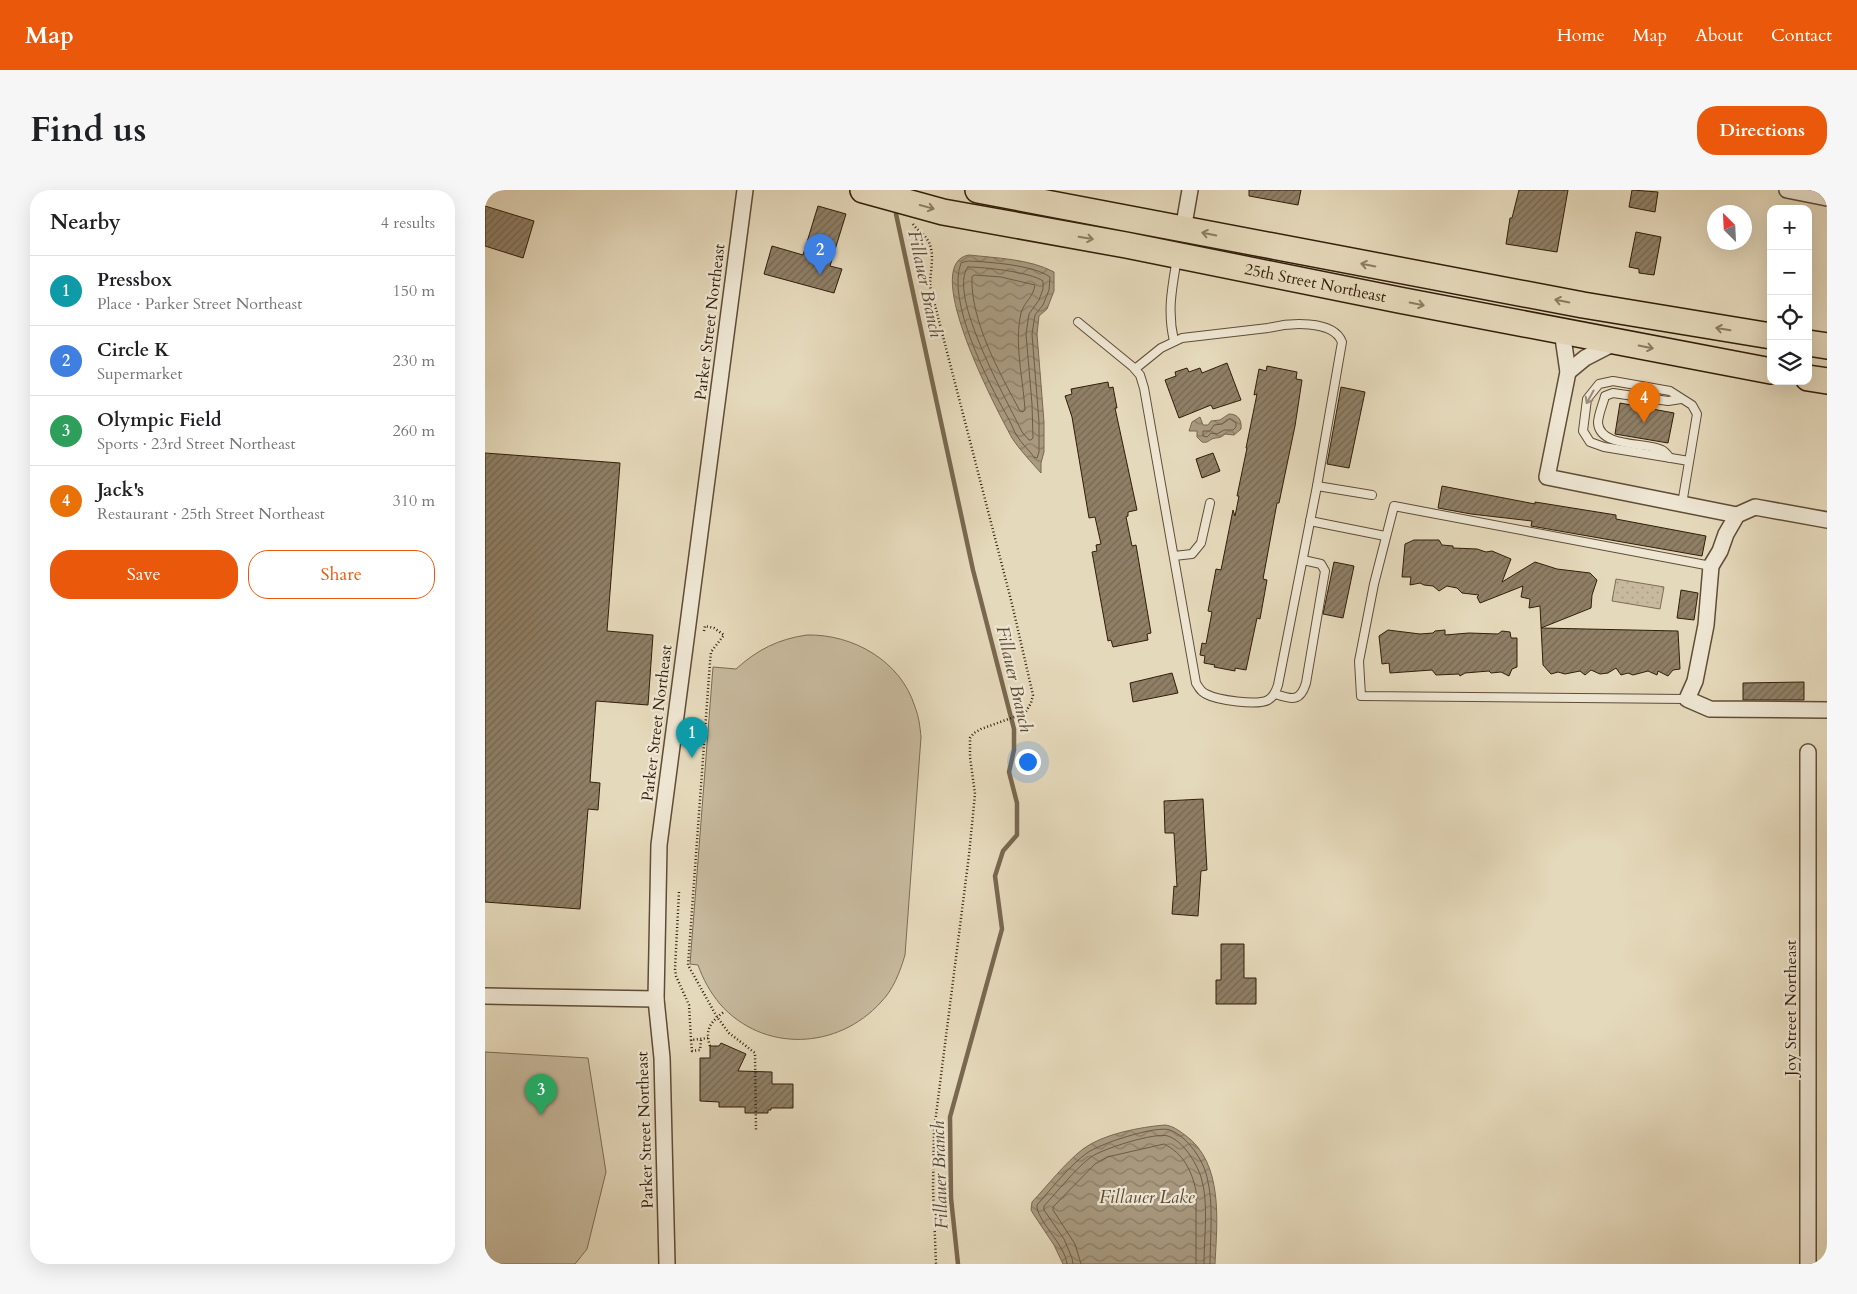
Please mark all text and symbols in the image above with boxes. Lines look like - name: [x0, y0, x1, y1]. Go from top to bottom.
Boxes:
- text: Map: [25, 19, 74, 52]
- text: Home: [1557, 23, 1605, 48]
- text: Map: [1633, 23, 1667, 48]
- text: About: [1695, 23, 1743, 48]
- text: Contact: [1771, 23, 1832, 48]
- text: Find us: [30, 106, 146, 154]
- button: Directions: [1697, 106, 1827, 155]
- one-way arrow: [918, 203, 934, 212]
- north arrow: [1707, 205, 1752, 250]
- map controls: [1767, 205, 1812, 385]
- button: +: [1767, 205, 1812, 250]
- text: Nearby: [50, 208, 121, 237]
- text: 4 results: [381, 212, 435, 234]
- water label: Fillauer Branch: [901, 228, 949, 340]
- one-way arrow: [1201, 229, 1217, 239]
- one-way arrow: [1078, 233, 1094, 243]
- pin: 2: [804, 234, 836, 275]
- street label: Parker Street Northeast: [689, 242, 731, 402]
- button: −: [1767, 250, 1812, 295]
- street label: 25th Street Northeast: [1243, 258, 1388, 308]
- one-way arrow: [1361, 259, 1377, 269]
- text: Pressbox: [97, 267, 172, 293]
- text: 1: [62, 280, 70, 302]
- text: 150 m: [393, 280, 435, 302]
- text: Place · Parker Street Northeast: [97, 293, 302, 315]
- button: locate: [1767, 295, 1812, 340]
- one-way arrow: [1555, 296, 1571, 306]
- one-way arrow: [1409, 299, 1425, 309]
- one-way arrow: [1715, 323, 1731, 333]
- text: Circle K: [97, 337, 170, 363]
- button: layers: [1767, 340, 1812, 385]
- one-way arrow: [1637, 342, 1653, 352]
- text: 2: [62, 350, 70, 372]
- text: 230 m: [393, 350, 435, 372]
- text: Supermarket: [97, 363, 183, 385]
- pin: 4: [1628, 382, 1660, 423]
- one-way arrow: [1585, 389, 1595, 404]
- text: Olympic Field: [97, 407, 222, 433]
- text: 3: [62, 420, 70, 442]
- text: 260 m: [393, 420, 435, 442]
- text: Sports · 23rd Street Northeast: [97, 433, 295, 455]
- text: Jack's: [97, 477, 144, 503]
- text: 4: [62, 490, 70, 512]
- text: 310 m: [393, 490, 435, 512]
- text: Restaurant · 25th Street Northeast: [97, 503, 325, 525]
- button: Save: [50, 550, 238, 599]
- button: Share: [248, 550, 435, 599]
- water label: Fillauer Branch: [990, 623, 1038, 735]
- street label: Parker Street Northeast: [636, 643, 678, 803]
- pin: 1: [676, 717, 708, 758]
- your location: [1015, 749, 1041, 775]
- street label: Joy Street Northeast: [1780, 940, 1802, 1078]
- street label: Parker Street Northeast: [631, 1051, 659, 1209]
- pin: 3: [525, 1074, 557, 1115]
- water label: Fillauer Branch: [926, 1120, 954, 1230]
- water label: Fillauer Lake: [1099, 1185, 1196, 1210]

